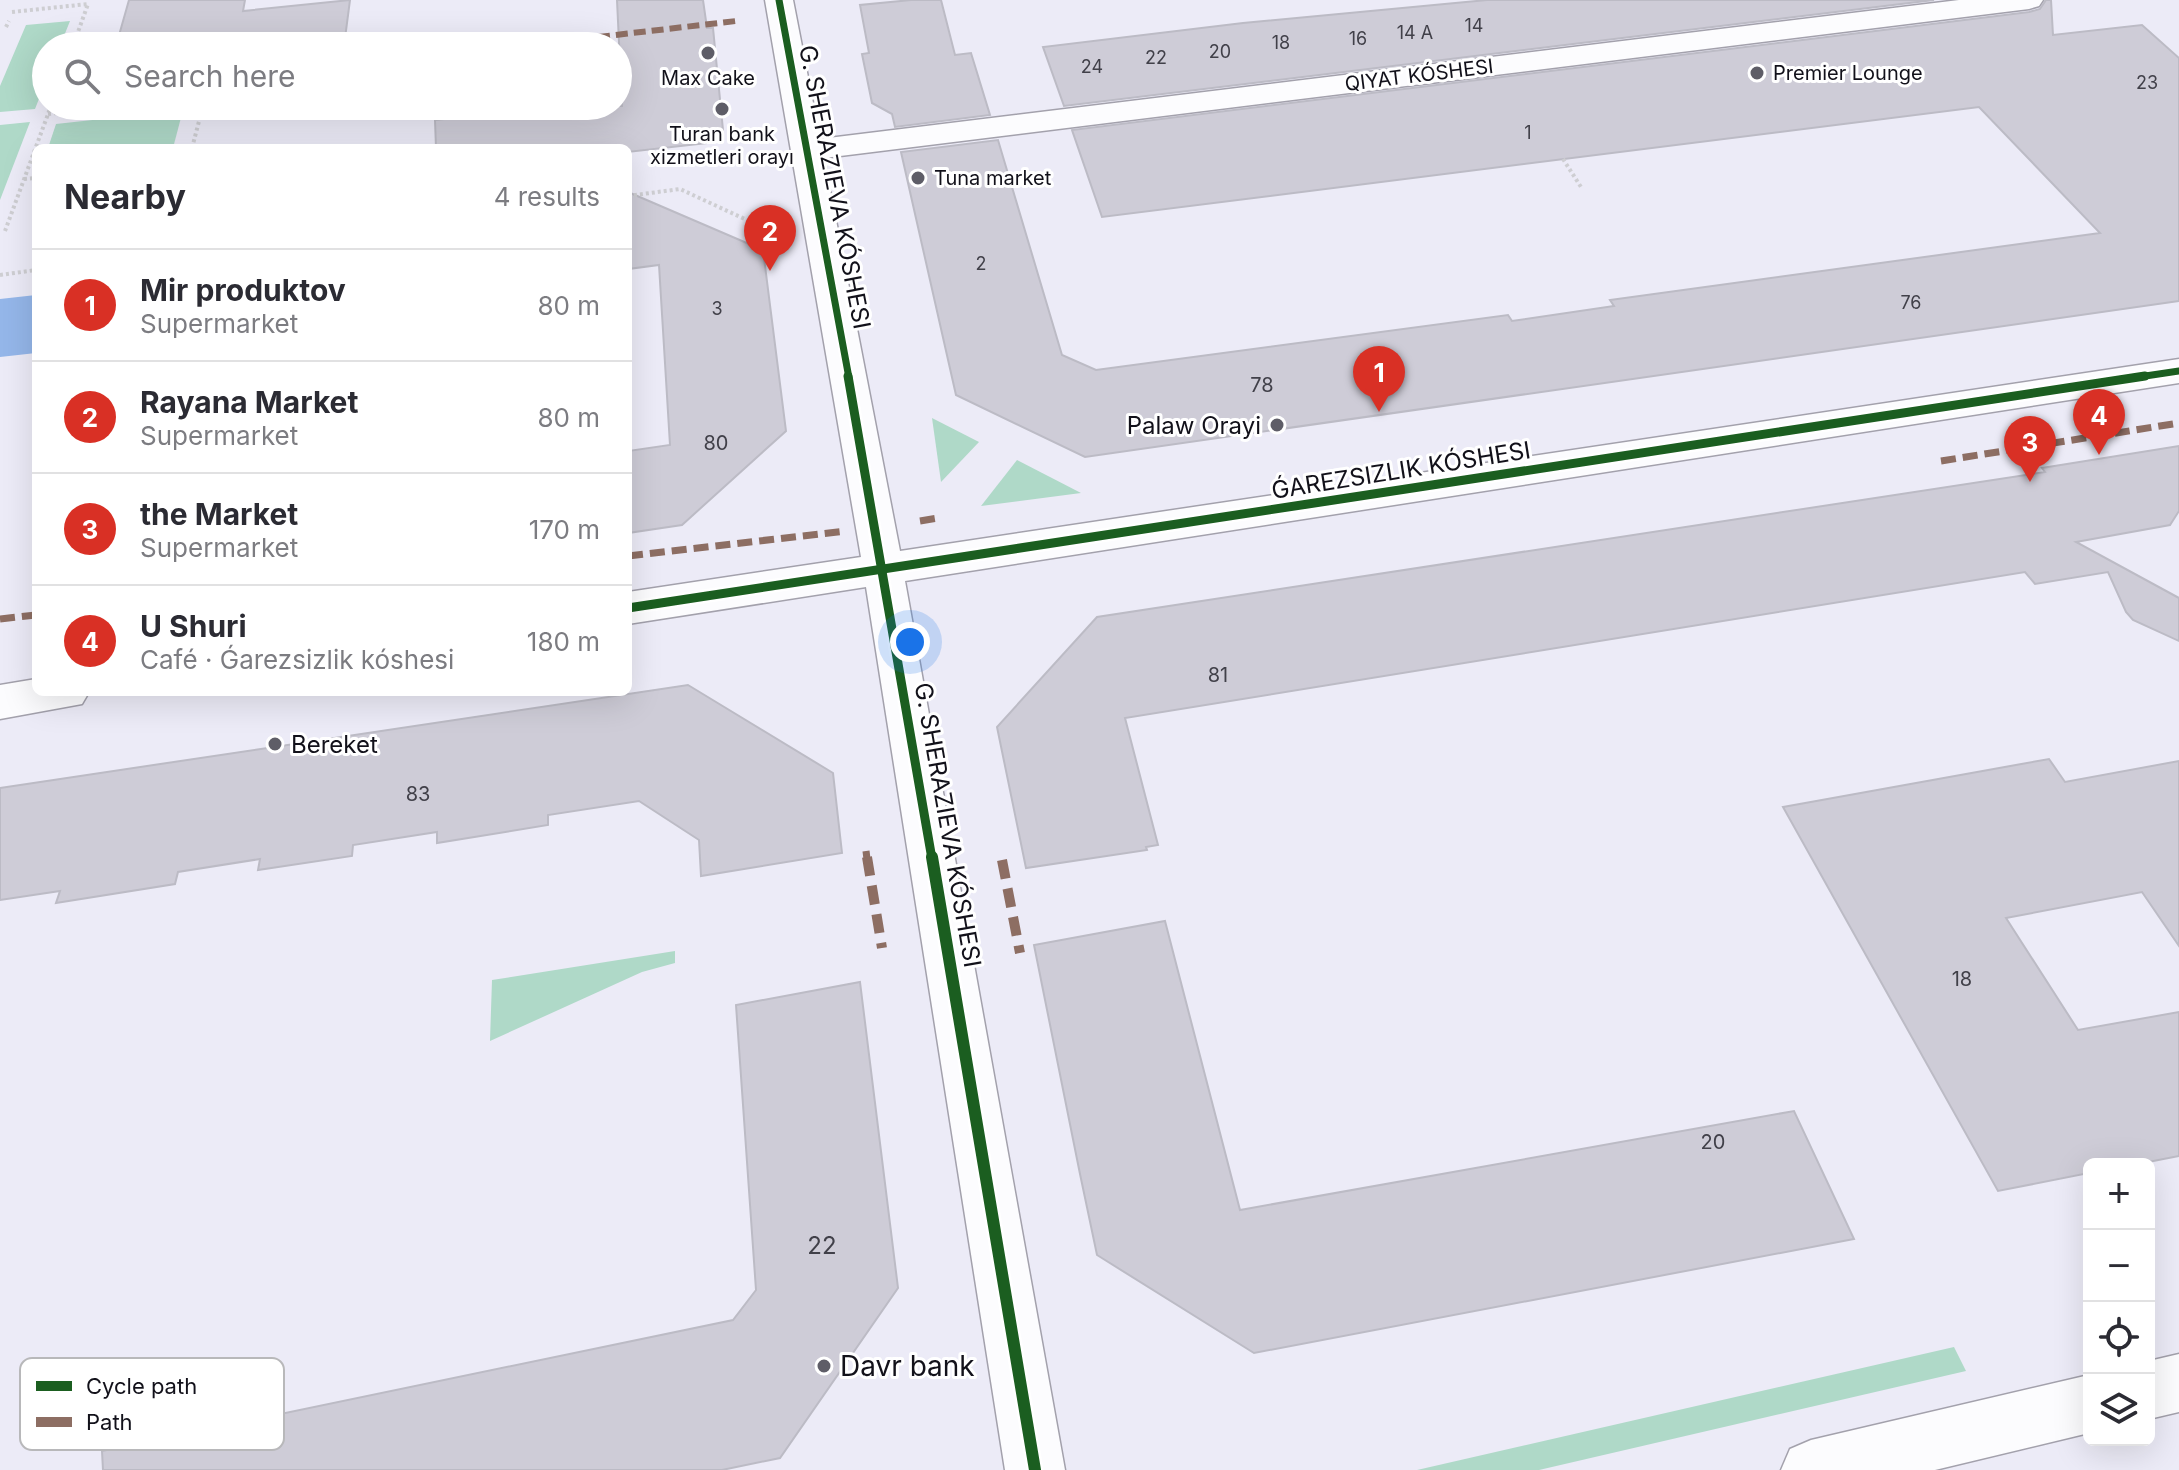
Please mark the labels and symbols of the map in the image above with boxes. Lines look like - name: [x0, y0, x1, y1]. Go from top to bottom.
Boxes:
- house number: 14: [1465, 15, 1483, 36]
- house number: 14 А: [1397, 22, 1433, 43]
- house number: 16: [1349, 28, 1367, 49]
- house number: 18: [1272, 32, 1290, 53]
- house number: 20: [1209, 41, 1231, 62]
- street label: G. SHERAZIEVA KÓSHESI: [793, 43, 877, 331]
- marker: Max Cake: [699, 44, 717, 62]
- house number: 22: [1145, 47, 1167, 68]
- street label: QIYAT KÓSHESI: [1343, 53, 1495, 96]
- house number: 24: [1081, 56, 1103, 77]
- place label: Premier Lounge: [1773, 61, 1923, 85]
- marker: Premier Lounge: [1748, 64, 1766, 82]
- place label: Max Cake: [661, 66, 755, 90]
- house number: 23: [2136, 72, 2158, 93]
- marker: Turan bank xizmetleri orayı: [713, 100, 731, 118]
- place label: Turan bank xizmetleri orayı: [650, 122, 794, 169]
- house number: 1: [1524, 122, 1532, 143]
- place label: Tuna market: [934, 166, 1052, 190]
- marker: Tuna market: [909, 169, 927, 187]
- pin: 2: [744, 205, 796, 271]
- house number: 2: [976, 253, 986, 274]
- house number: 76: [1900, 292, 1922, 313]
- house number: 3: [711, 298, 723, 319]
- pin: 1: [1353, 346, 1405, 412]
- house number: 78: [1250, 373, 1274, 397]
- pin: 4: [2073, 389, 2125, 455]
- place label: Palaw Orayi: [1127, 411, 1261, 440]
- marker: Palaw Orayi: [1268, 416, 1286, 434]
- pin: 3: [2004, 416, 2056, 482]
- house number: 80: [704, 431, 729, 455]
- street label: ǴAREZSIZLIK KÓSHESI: [1269, 435, 1533, 505]
- your location: [890, 622, 930, 662]
- house number: 81: [1208, 663, 1228, 687]
- street label: G. SHERAZIEVA KÓSHESI: [909, 680, 987, 970]
- place label: Bereket: [291, 730, 378, 759]
- marker: Bereket: [266, 735, 284, 753]
- house number: 83: [406, 782, 430, 806]
- house number: 18: [1952, 967, 1972, 991]
- house number: 20: [1701, 1130, 1725, 1154]
- house number: 22: [807, 1231, 837, 1260]
- place label: Davr bank: [840, 1349, 975, 1383]
- marker: Davr bank: [815, 1357, 833, 1375]
- legend: [20, 1358, 284, 1450]
- text: Cycle path: [86, 1373, 197, 1399]
- text: Path: [86, 1409, 133, 1435]

